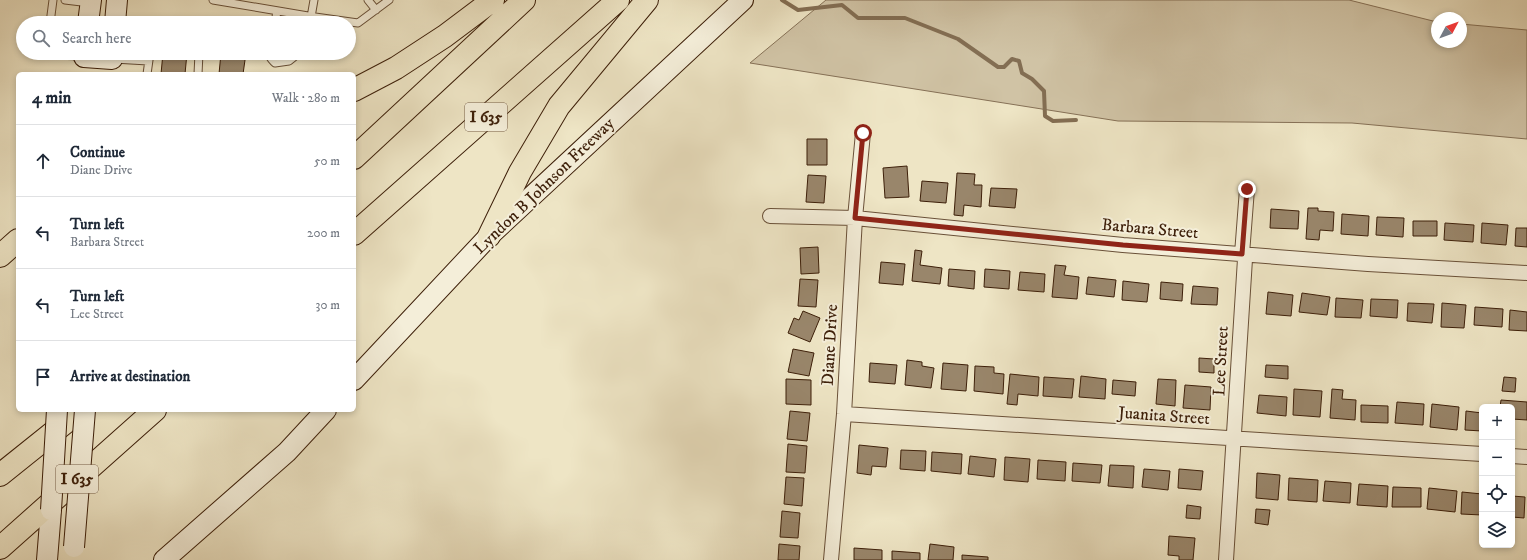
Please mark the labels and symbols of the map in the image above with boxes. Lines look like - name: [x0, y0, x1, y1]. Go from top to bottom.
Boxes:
- north arrow: [1431, 12, 1467, 48]
- road number: I 635: [465, 103, 507, 131]
- street label: Lyndon B Johnson Freeway: [469, 112, 620, 259]
- route start: [854, 124, 872, 142]
- route end: [1238, 180, 1256, 198]
- street label: Barbara Street: [1101, 214, 1200, 244]
- street label: Diane Drive: [817, 304, 843, 386]
- street label: Lee Street: [1208, 325, 1234, 397]
- street label: Juanita Street: [1116, 402, 1211, 430]
- road number: I 635: [56, 465, 98, 493]

